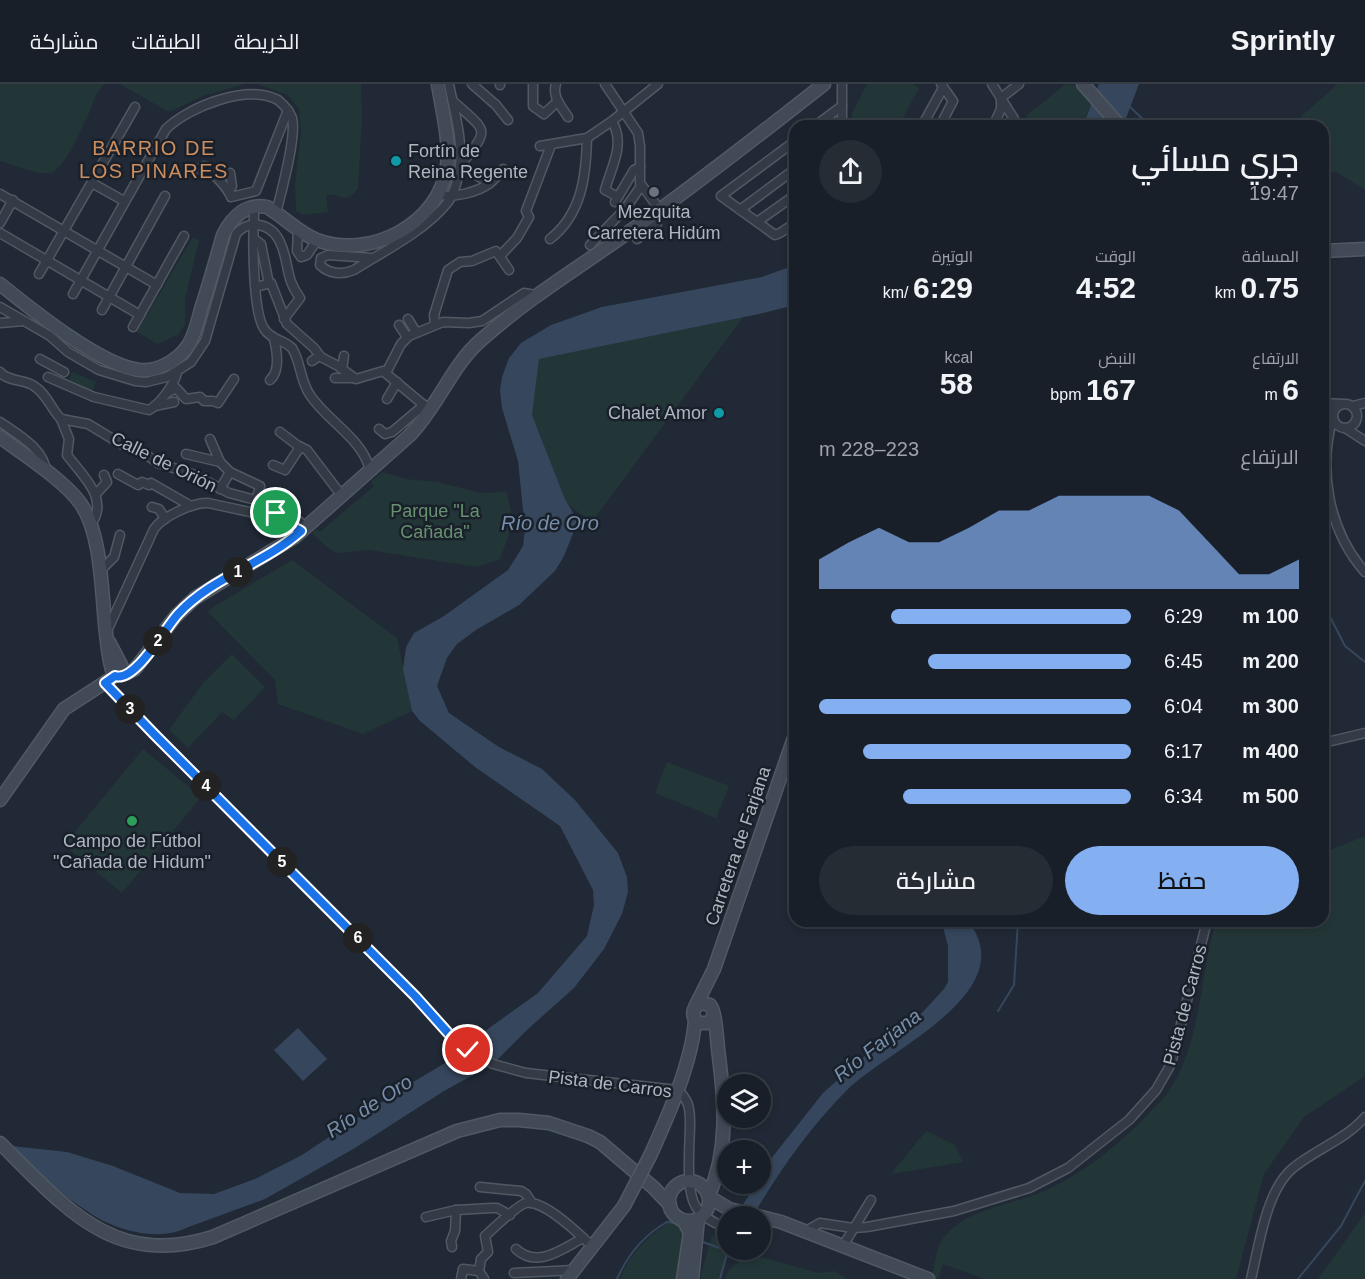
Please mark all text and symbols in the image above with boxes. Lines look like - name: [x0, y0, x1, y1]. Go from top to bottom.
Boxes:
- text: Sprintly: [1231, 25, 1335, 56]
- text: مشاركة: [30, 30, 99, 53]
- text: الطبقات: [132, 30, 201, 53]
- text: الخريطة: [234, 30, 300, 53]
- district label: BARRIO DE LOS PINARES: [79, 137, 229, 182]
- button: share: [819, 140, 882, 203]
- place label: Fortín de Reina Regente: [408, 141, 528, 182]
- text: جري مسائي: [1131, 141, 1299, 178]
- marker: Fortín de Reina Regente: [389, 154, 403, 168]
- text: 19:47: [1249, 182, 1299, 204]
- marker: Mezquita Carretera Hidúm: [647, 185, 661, 199]
- place label: Mezquita Carretera Hidúm: [587, 202, 721, 243]
- text: الوتيرة: [932, 248, 973, 265]
- text: الوقت: [1095, 248, 1136, 265]
- text: المسافة: [1242, 248, 1299, 265]
- text: 6:29: [913, 271, 973, 304]
- text: 4:52: [1076, 271, 1136, 304]
- text: 0.75: [1241, 271, 1299, 304]
- text: /km: [883, 284, 913, 301]
- text: km: [1215, 284, 1241, 301]
- text: kcal: [945, 349, 973, 366]
- text: النبض: [1098, 350, 1136, 367]
- text: الارتفاع: [1252, 350, 1299, 367]
- text: 58: [940, 367, 973, 400]
- text: 167: [1086, 373, 1136, 406]
- text: 6: [1282, 373, 1299, 406]
- text: bpm: [1050, 386, 1086, 403]
- text: m: [1265, 386, 1282, 403]
- place label: Chalet Amor: [608, 403, 707, 423]
- marker: Chalet Amor: [712, 406, 726, 420]
- street label: Calle de Orión: [108, 428, 220, 496]
- text: 223–228 m: [819, 438, 919, 460]
- text: الارتفاع: [1240, 446, 1299, 468]
- pin: [250, 487, 301, 538]
- icon: arrive: [259, 496, 292, 529]
- park label: Parque "La Cañada": [390, 501, 481, 542]
- water label: Río de Oro: [501, 512, 599, 534]
- pin: 1: [223, 557, 253, 587]
- text: 1: [234, 563, 242, 580]
- text: 6:29: [1164, 605, 1203, 627]
- text: 100 m: [1242, 605, 1299, 627]
- pin: 2: [143, 626, 173, 656]
- text: 2: [154, 632, 162, 649]
- text: 6:45: [1164, 650, 1203, 672]
- text: 200 m: [1242, 650, 1299, 672]
- pin: 3: [115, 694, 145, 724]
- text: 6:04: [1164, 695, 1203, 717]
- text: 300 m: [1242, 695, 1299, 717]
- text: 3: [126, 700, 134, 717]
- text: 6:17: [1164, 740, 1203, 762]
- text: 400 m: [1242, 740, 1299, 762]
- street label: Carretera de Farjana: [701, 763, 775, 928]
- pin: 4: [191, 771, 221, 801]
- text: 4: [202, 777, 210, 794]
- text: 6:34: [1164, 785, 1203, 807]
- text: 500 m: [1242, 785, 1299, 807]
- marker: Campo de Fútbol "Cañada de Hidum": [125, 814, 139, 828]
- place label: Campo de Fútbol "Cañada de Hidum": [53, 831, 211, 872]
- button: مشاركة: [819, 846, 1053, 915]
- button: حفظ: [1065, 846, 1299, 915]
- pin: 5: [267, 847, 297, 877]
- text: 5: [278, 853, 286, 870]
- pin: 6: [343, 923, 373, 953]
- text: 6: [354, 929, 362, 946]
- street label: Pista de Carros: [1159, 942, 1211, 1068]
- water label: Río Farjana: [829, 1004, 925, 1086]
- pin: [442, 1024, 493, 1075]
- icon: check: [451, 1033, 484, 1066]
- street label: Pista de Carros: [547, 1067, 673, 1101]
- water label: Río de Oro: [322, 1070, 416, 1142]
- map controls: [717, 1074, 771, 1260]
- button: layers: [717, 1074, 771, 1128]
- button: +: [717, 1140, 771, 1194]
- button: −: [717, 1206, 771, 1260]

